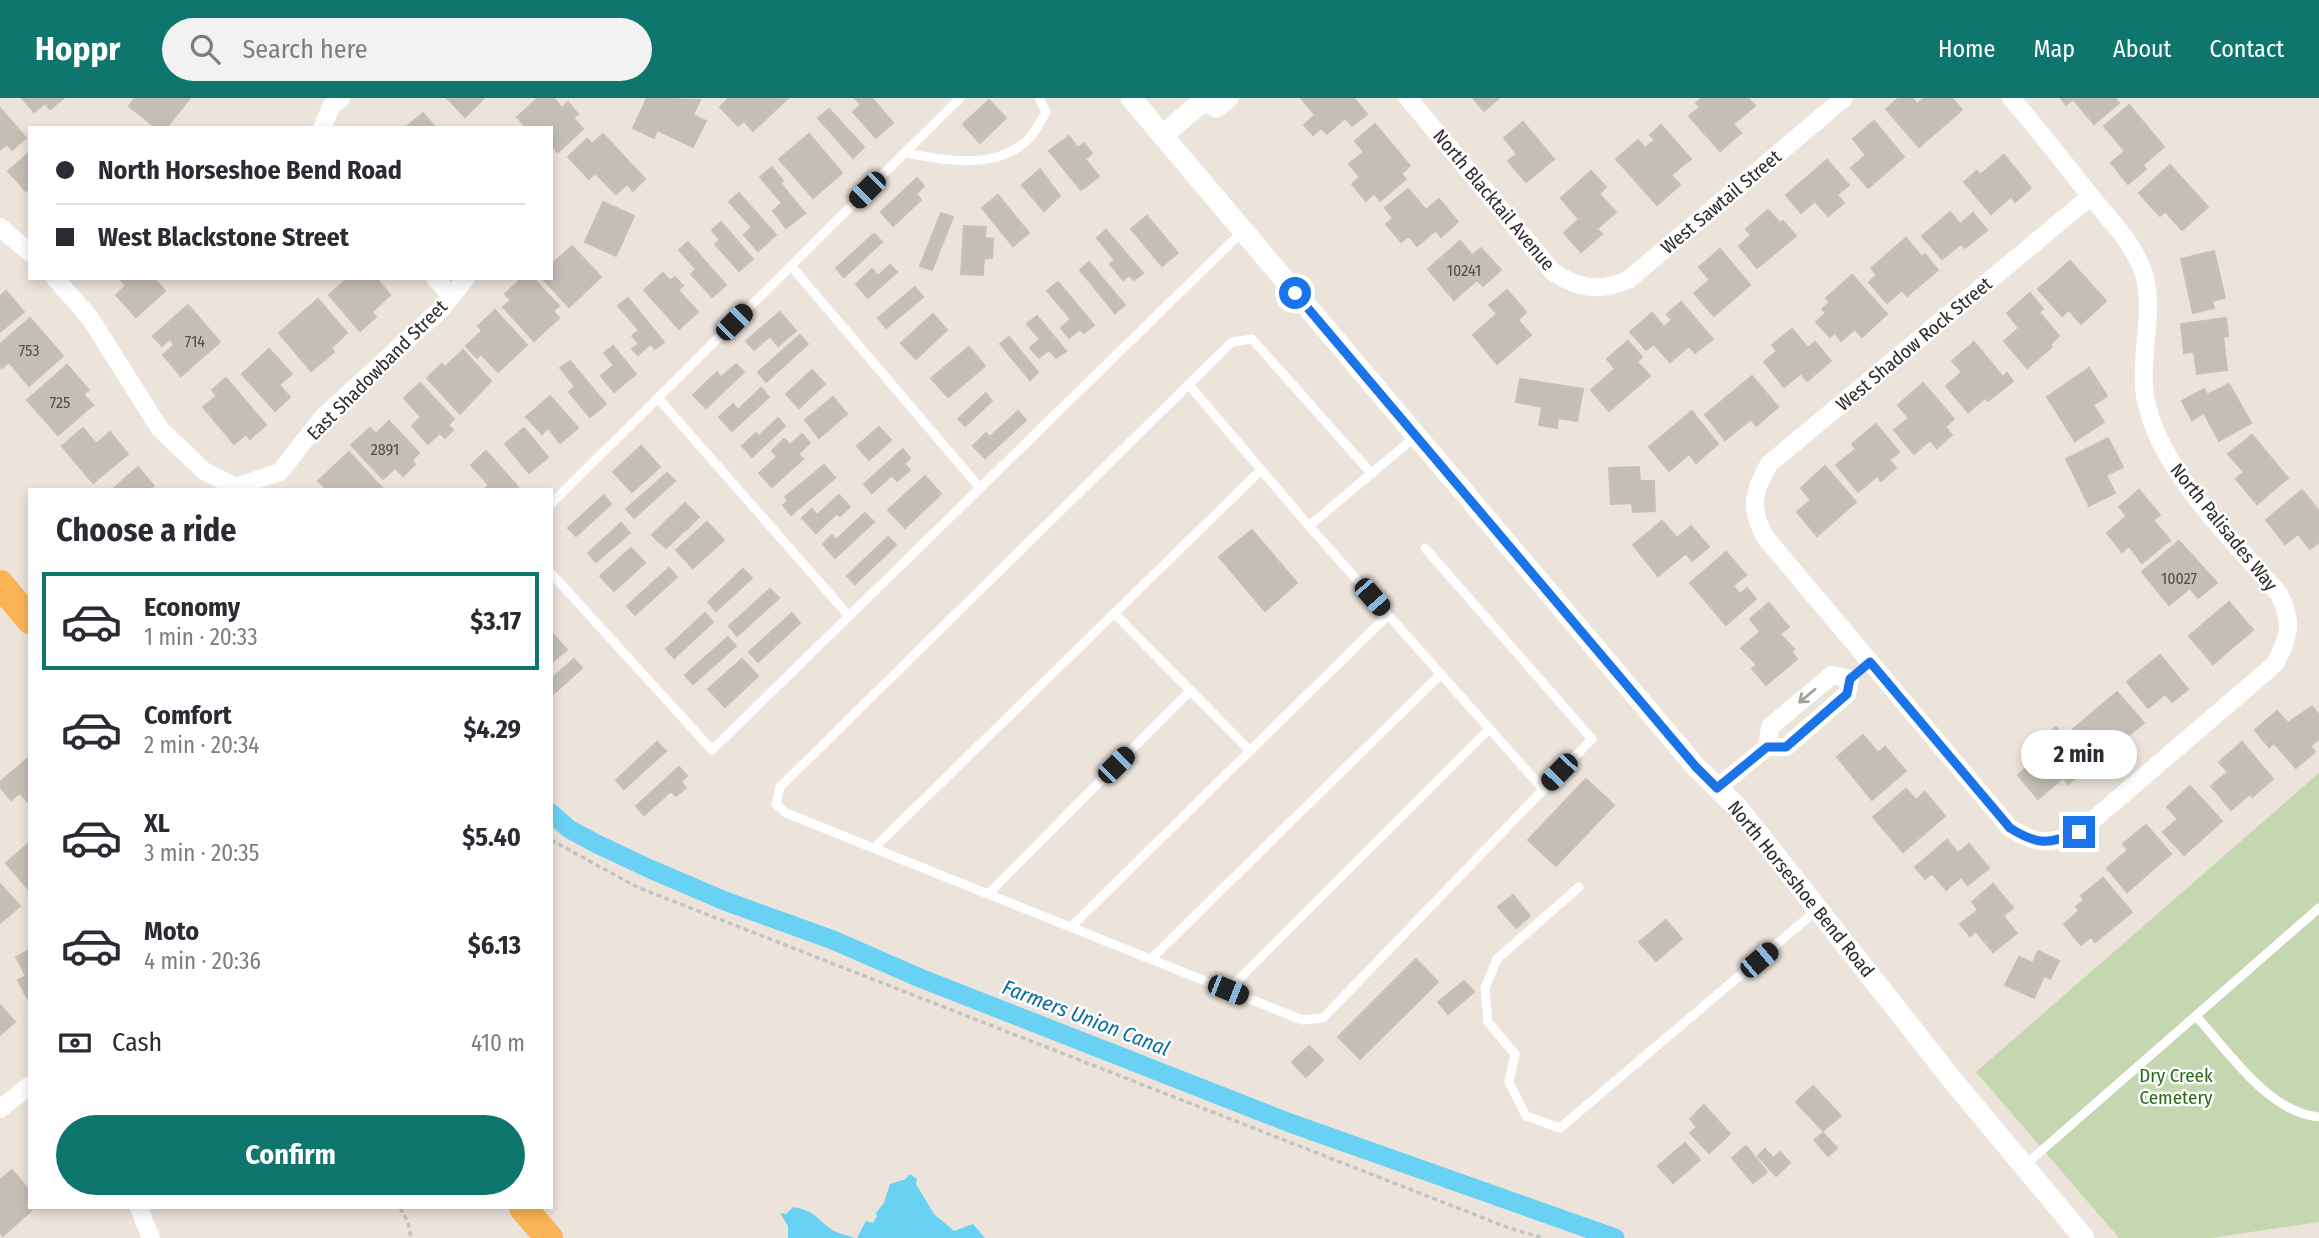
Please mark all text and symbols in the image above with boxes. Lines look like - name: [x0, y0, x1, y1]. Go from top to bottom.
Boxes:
- search box: [162, 18, 652, 81]
- text: Hoppr: [35, 29, 120, 69]
- icon: search: [186, 30, 224, 68]
- text: Search here: [242, 34, 368, 65]
- text: Home: [1938, 35, 1995, 63]
- text: Map: [2033, 35, 2075, 63]
- text: About: [2113, 35, 2171, 63]
- text: Contact: [2209, 35, 2284, 63]
- street label: North Blacktail Avenue: [1428, 125, 1560, 275]
- street label: West Sawtail Street: [1656, 145, 1786, 259]
- text: North Horseshoe Bend Road: [98, 155, 402, 186]
- car: [845, 168, 890, 212]
- text: West Blackstone Street: [98, 222, 349, 253]
- house number: 10241: [1447, 261, 1481, 280]
- street label: West Shadow Rock Street: [1831, 272, 1997, 416]
- route start: [1279, 277, 1311, 309]
- street label: East Shadowband Street: [302, 295, 452, 445]
- car: [712, 300, 757, 344]
- house number: 714: [185, 332, 205, 351]
- house number: 753: [19, 341, 39, 360]
- house number: 725: [50, 393, 70, 412]
- house number: 2891: [371, 440, 399, 459]
- street label: North Palisades Way: [2166, 459, 2283, 596]
- text: Choose a ride: [56, 511, 237, 549]
- house number: 10027: [2161, 569, 2198, 588]
- car: [1351, 574, 1394, 620]
- icon: car: [60, 590, 123, 653]
- text: Economy: [144, 592, 240, 623]
- text: $3.17: [470, 606, 521, 637]
- text: 1 min · 20:33: [144, 623, 258, 651]
- one-way arrow: [1799, 688, 1817, 704]
- icon: car: [60, 698, 123, 761]
- text: Comfort: [144, 700, 232, 731]
- text: $4.29: [463, 714, 521, 745]
- callout: 2 min: [2021, 730, 2137, 780]
- text: 2 min · 20:34: [144, 731, 259, 759]
- text: 2 min: [2054, 740, 2105, 768]
- car: [1094, 743, 1139, 787]
- car: [1537, 750, 1582, 794]
- street label: North Horseshoe Bend Road: [1723, 796, 1879, 982]
- icon: car: [60, 806, 123, 869]
- text: XL: [144, 808, 170, 839]
- route end: [2063, 816, 2095, 848]
- text: $5.40: [462, 822, 521, 853]
- text: 3 min · 20:35: [144, 839, 259, 867]
- icon: car: [60, 914, 123, 977]
- text: Moto: [144, 916, 199, 947]
- text: $6.13: [468, 930, 521, 961]
- car: [1737, 938, 1782, 982]
- text: 4 min · 20:36: [144, 947, 261, 975]
- car: [1205, 972, 1252, 1008]
- water label: Farmers Union Canal: [999, 974, 1173, 1062]
- icon: cash: [56, 1024, 94, 1062]
- text: Cash: [112, 1027, 162, 1058]
- text: 410 m: [471, 1029, 525, 1057]
- park label: Dry Creek Cemetery: [2139, 1064, 2213, 1109]
- button: Confirm: [56, 1115, 525, 1195]

